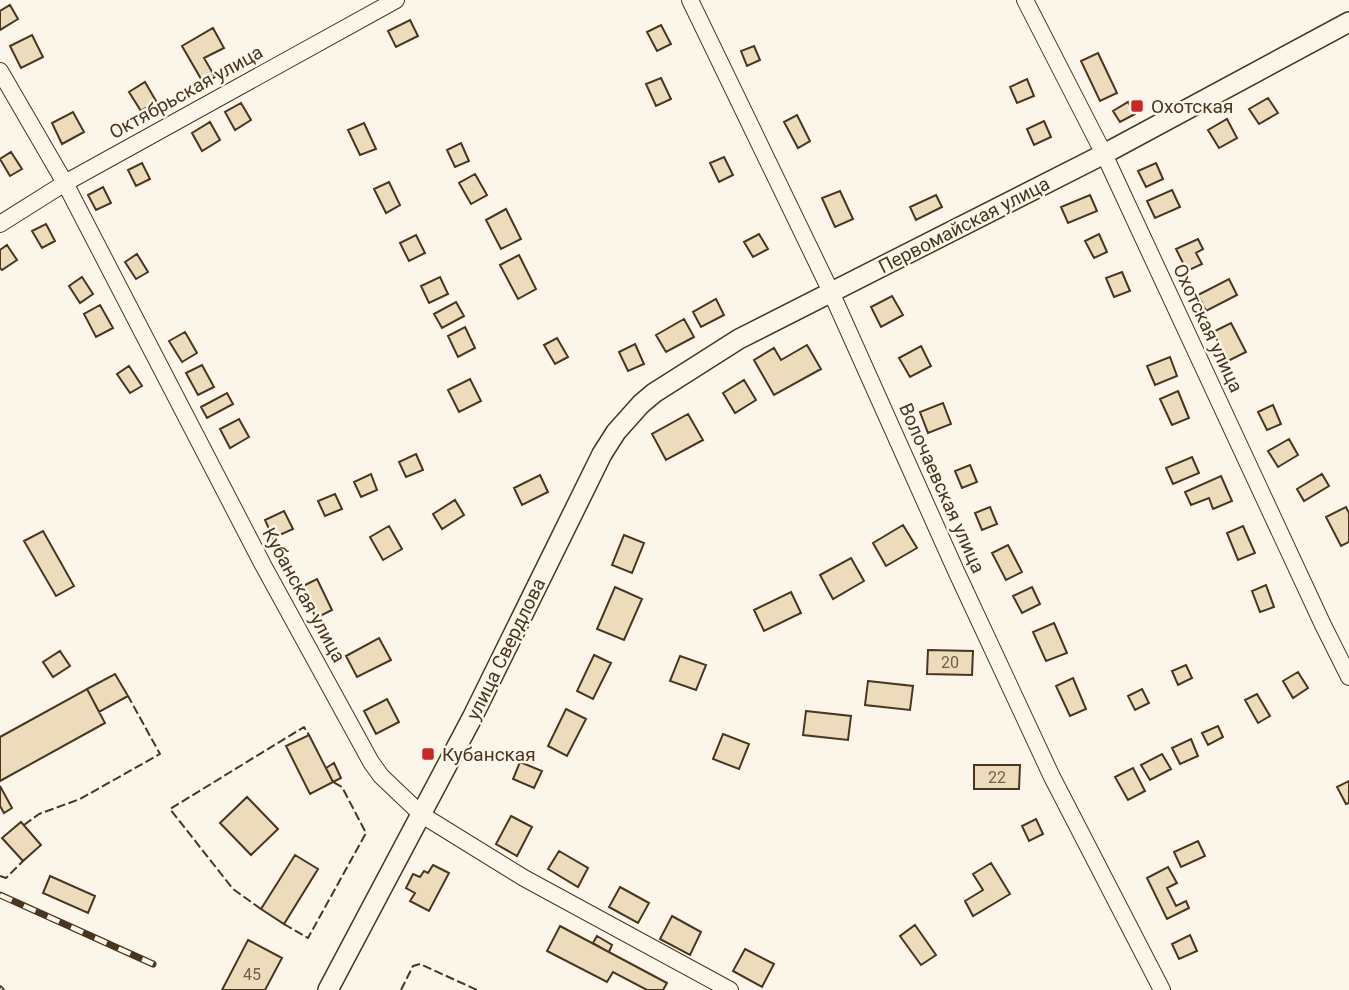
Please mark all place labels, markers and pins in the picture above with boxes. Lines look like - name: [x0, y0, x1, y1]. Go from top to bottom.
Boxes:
- place label: Охотская: [1151, 95, 1233, 118]
- marker: Охотская: [1129, 98, 1145, 114]
- place label: Кубанская: [442, 743, 536, 766]
- marker: Кубанская: [420, 746, 436, 762]

